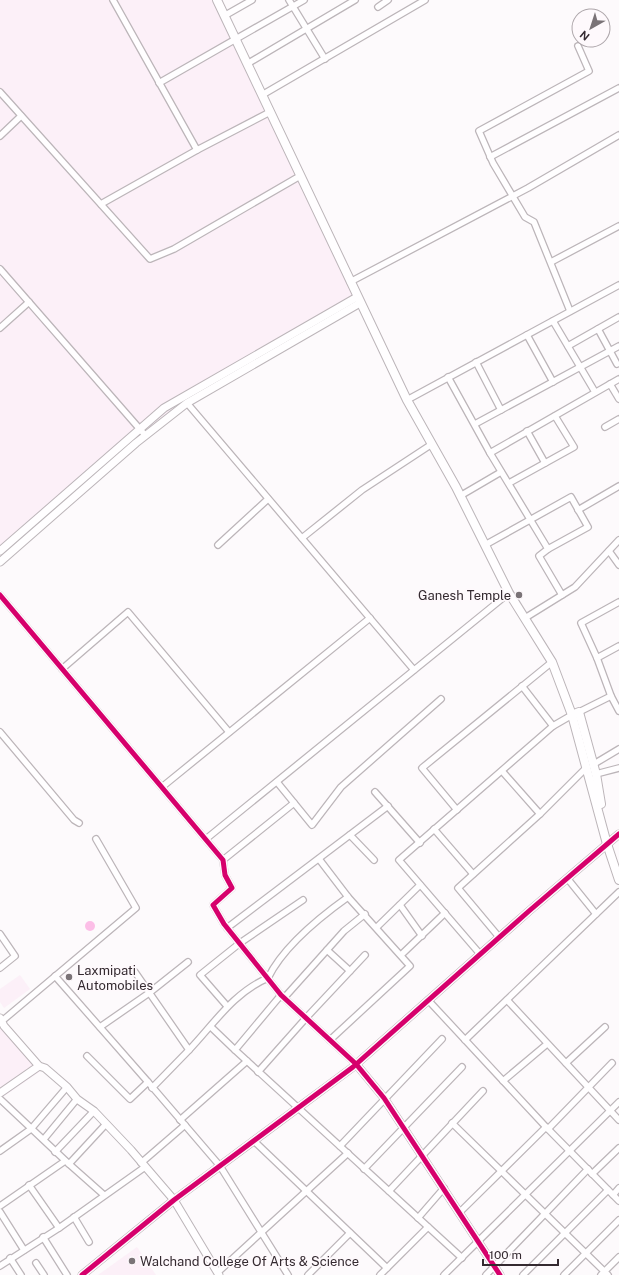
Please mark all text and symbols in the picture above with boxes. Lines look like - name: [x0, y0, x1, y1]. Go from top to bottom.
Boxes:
- north arrow: [571, 8, 611, 48]
- text: N: [578, 28, 592, 43]
- place label: Ganesh Temple: [418, 588, 511, 603]
- marker: Ganesh Temple: [514, 590, 524, 600]
- place label: Laxmipati Automobiles: [77, 963, 153, 993]
- marker: Laxmipati Automobiles: [64, 972, 74, 982]
- scale bar: [483, 1241, 558, 1267]
- text: 100 m: [489, 1248, 522, 1262]
- place label: Walchand College Of Arts & Science: [140, 1254, 359, 1269]
- marker: Walchand College Of Arts & Science: [127, 1256, 137, 1266]

